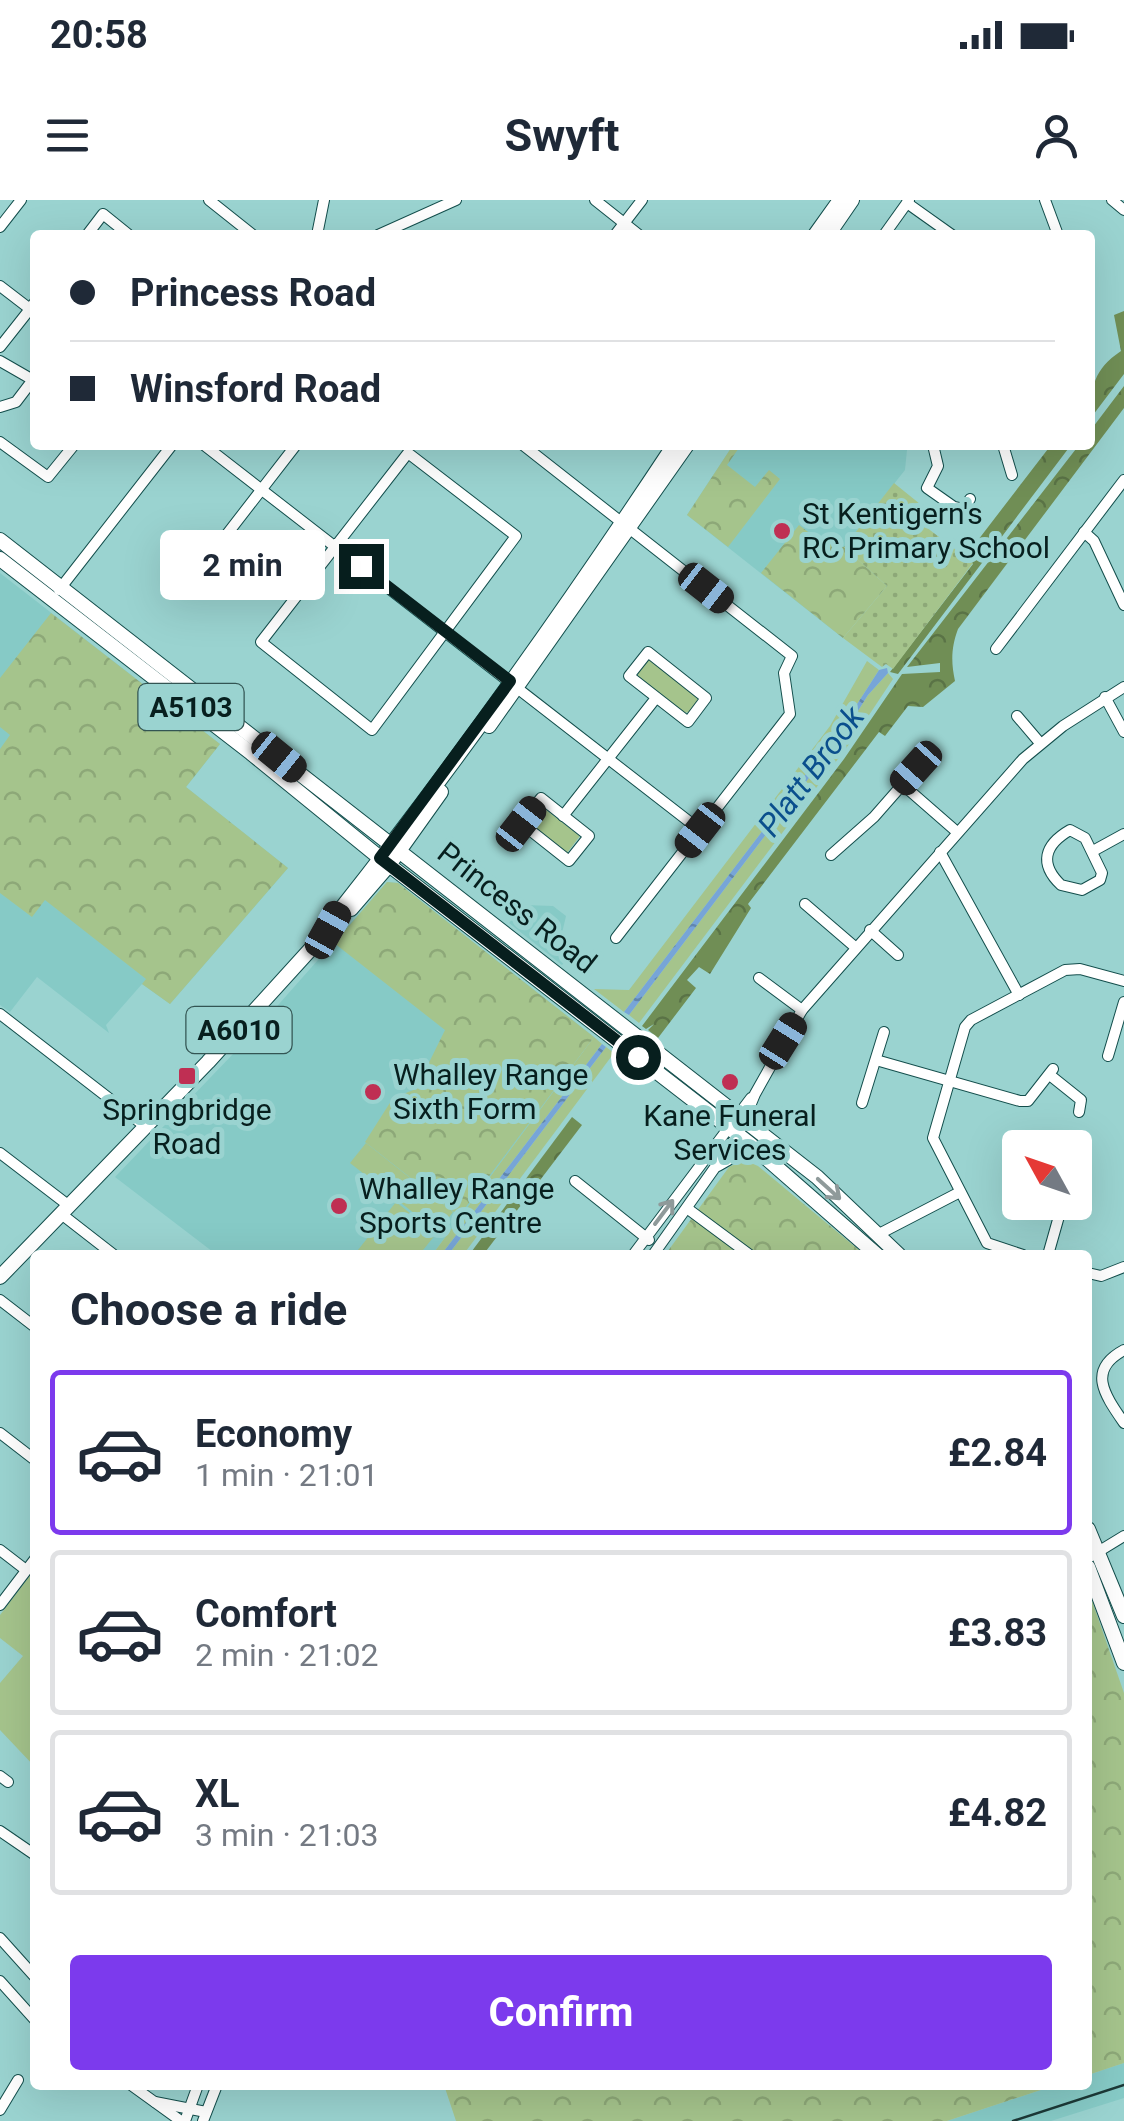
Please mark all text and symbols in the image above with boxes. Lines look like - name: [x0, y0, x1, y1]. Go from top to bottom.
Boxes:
- text: 20:58: [50, 13, 148, 57]
- icon: menu: [40, 108, 95, 163]
- icon: person: [1029, 108, 1084, 163]
- text: Swyft: [504, 109, 620, 162]
- text: Princess Road: [130, 271, 376, 315]
- text: Winsford Road: [130, 367, 381, 411]
- place label: St Kentigern's RC Primary School: [802, 496, 1050, 565]
- marker: St Kentigern's RC Primary School: [771, 520, 793, 542]
- callout: 2 min: [161, 531, 326, 601]
- route end: [339, 544, 384, 589]
- text: 2 min: [202, 546, 283, 584]
- car: [673, 558, 739, 618]
- road number: A5103: [138, 684, 244, 730]
- water label: Platt Brook: [750, 698, 873, 843]
- car: [246, 726, 312, 788]
- car: [885, 736, 947, 800]
- car: [491, 791, 551, 857]
- car: [670, 797, 730, 863]
- street label: Princess Road: [431, 835, 604, 980]
- car: [300, 896, 356, 964]
- road number: A6010: [186, 1007, 292, 1053]
- car: [754, 1008, 812, 1074]
- route start: [616, 1035, 661, 1080]
- place label: Whalley Range Sixth Form: [393, 1057, 589, 1126]
- marker: Springbridge Road: [176, 1065, 198, 1087]
- marker: Kane Funeral Services: [719, 1071, 741, 1093]
- marker: Whalley Range Sixth Form: [362, 1081, 384, 1103]
- place label: Springbridge Road: [102, 1092, 272, 1161]
- place label: Kane Funeral Services: [643, 1098, 817, 1167]
- north arrow: [1002, 1130, 1092, 1220]
- map controls: [1002, 1130, 1092, 1220]
- place label: Whalley Range Sports Centre: [359, 1171, 555, 1240]
- one-way arrow: [816, 1177, 841, 1200]
- marker: Whalley Range Sports Centre: [328, 1195, 350, 1217]
- one-way arrow: [654, 1199, 675, 1226]
- text: Choose a ride: [70, 1283, 347, 1336]
- icon: car: [75, 1408, 165, 1498]
- text: Economy: [195, 1412, 352, 1456]
- text: £2.84: [948, 1431, 1047, 1475]
- text: 1 min · 21:01: [195, 1456, 378, 1494]
- icon: car: [75, 1588, 165, 1678]
- text: Comfort: [195, 1592, 337, 1636]
- text: £3.83: [948, 1611, 1047, 1655]
- text: 2 min · 21:02: [195, 1636, 378, 1674]
- icon: car: [75, 1768, 165, 1858]
- text: XL: [195, 1772, 240, 1816]
- text: £4.82: [948, 1791, 1047, 1835]
- text: 3 min · 21:03: [195, 1816, 378, 1854]
- button: Confirm: [70, 1955, 1052, 2070]

